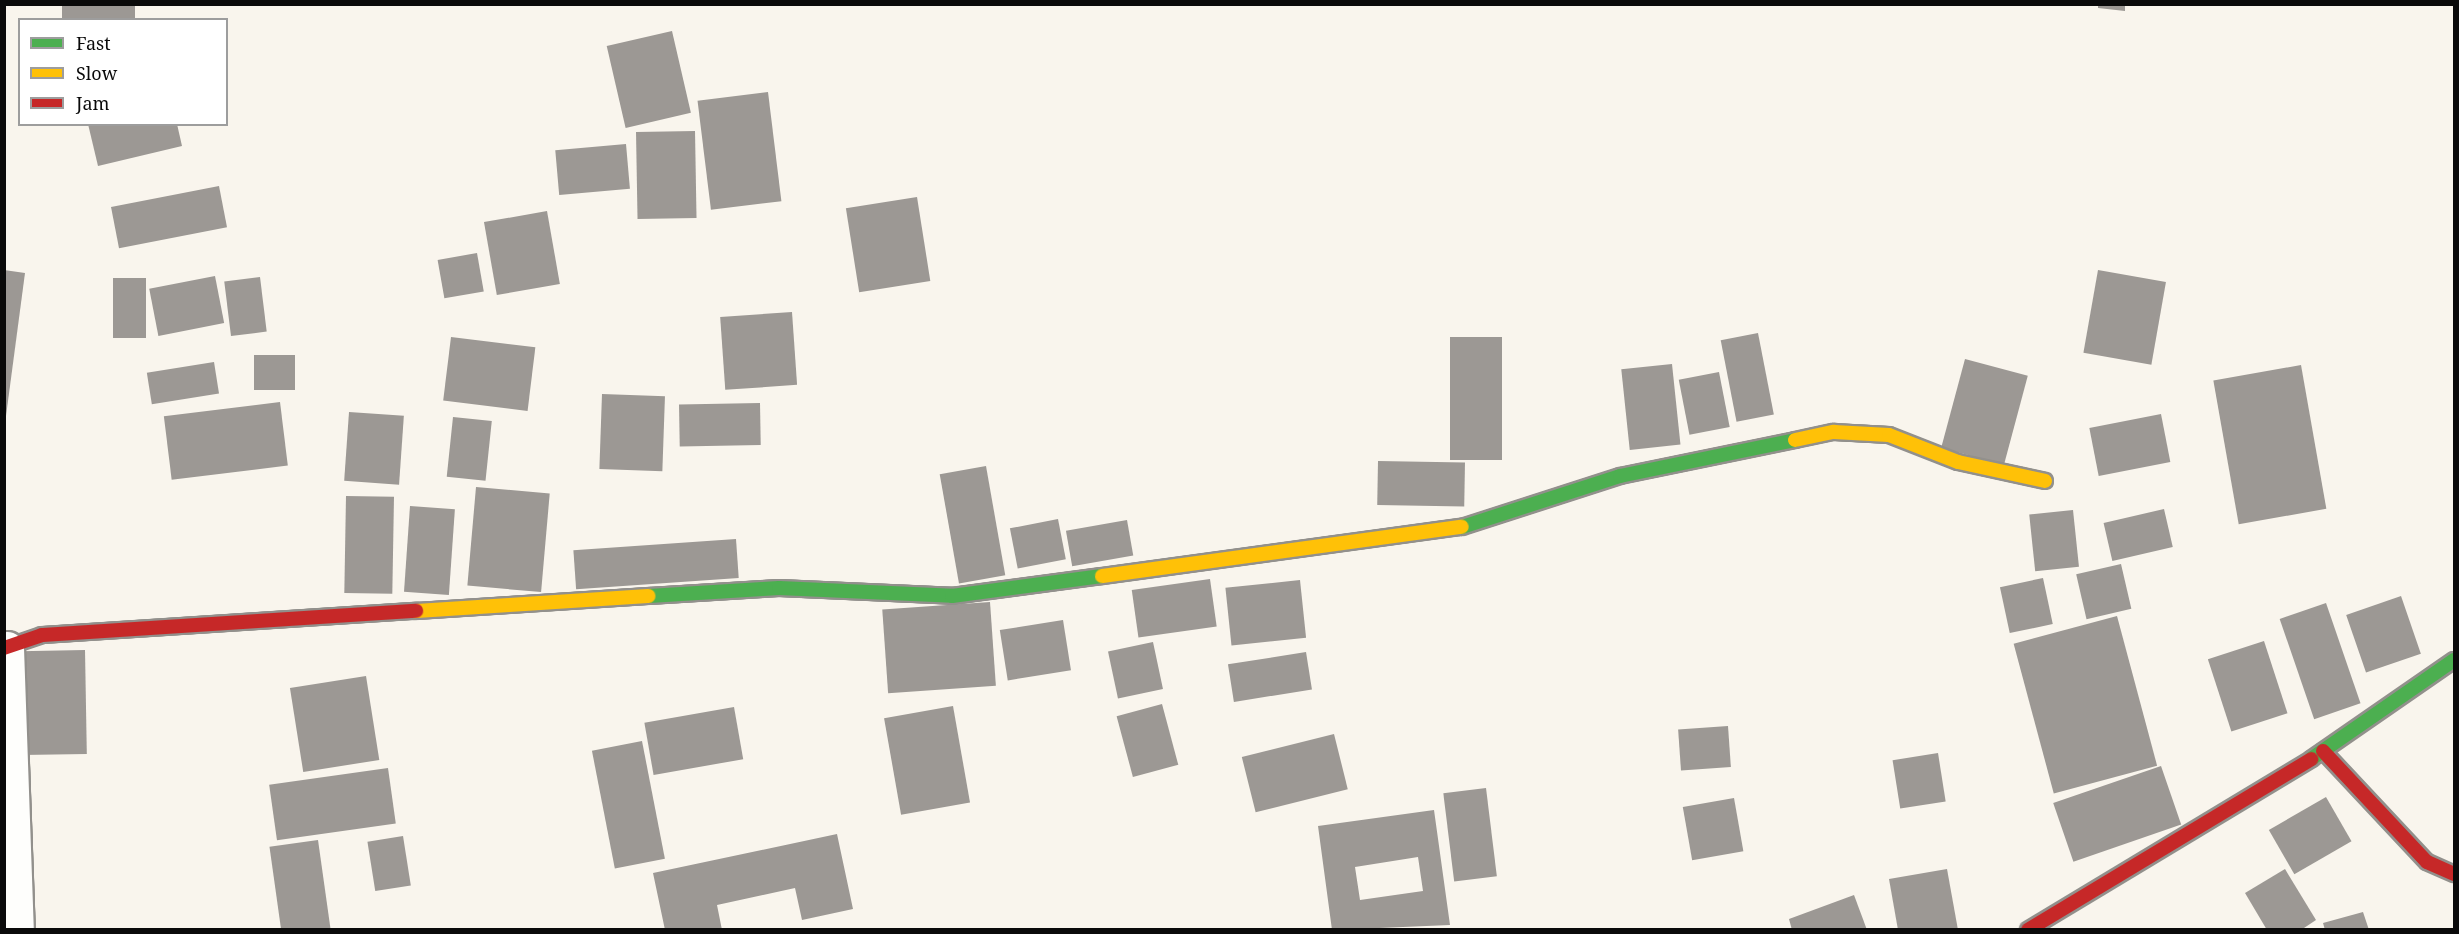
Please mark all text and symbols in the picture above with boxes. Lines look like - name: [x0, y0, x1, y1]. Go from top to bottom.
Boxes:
- legend: [18, 18, 228, 126]
- text: Fast: [76, 31, 111, 55]
- text: Slow: [76, 61, 117, 85]
- text: Jam: [76, 91, 110, 115]

